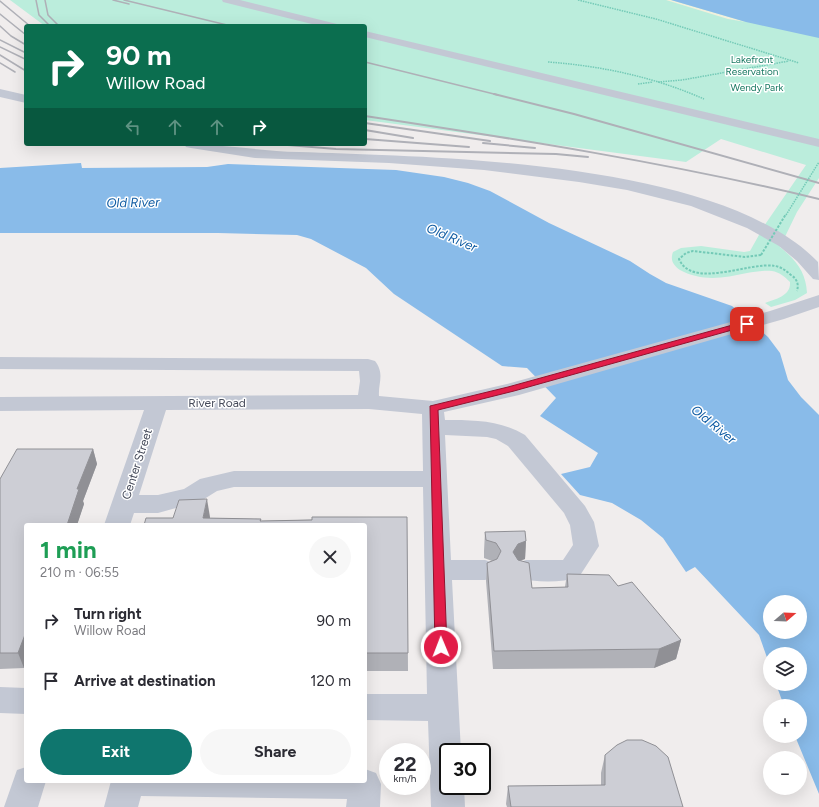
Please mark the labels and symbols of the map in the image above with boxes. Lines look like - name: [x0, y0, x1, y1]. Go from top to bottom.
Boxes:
- park label: Lakefront Reservation: [726, 53, 779, 78]
- park label: Wendy Park: [731, 81, 784, 94]
- water label: Old River: [106, 195, 160, 210]
- water label: Old River: [424, 220, 480, 255]
- pin: [730, 307, 764, 341]
- street label: River Road: [188, 396, 246, 410]
- water label: Old River: [688, 402, 740, 447]
- street label: Center Street: [119, 426, 155, 501]
- north arrow: [763, 595, 807, 639]
- position arrow: [420, 626, 462, 668]
- speed limit sign: 30: [439, 743, 491, 795]

